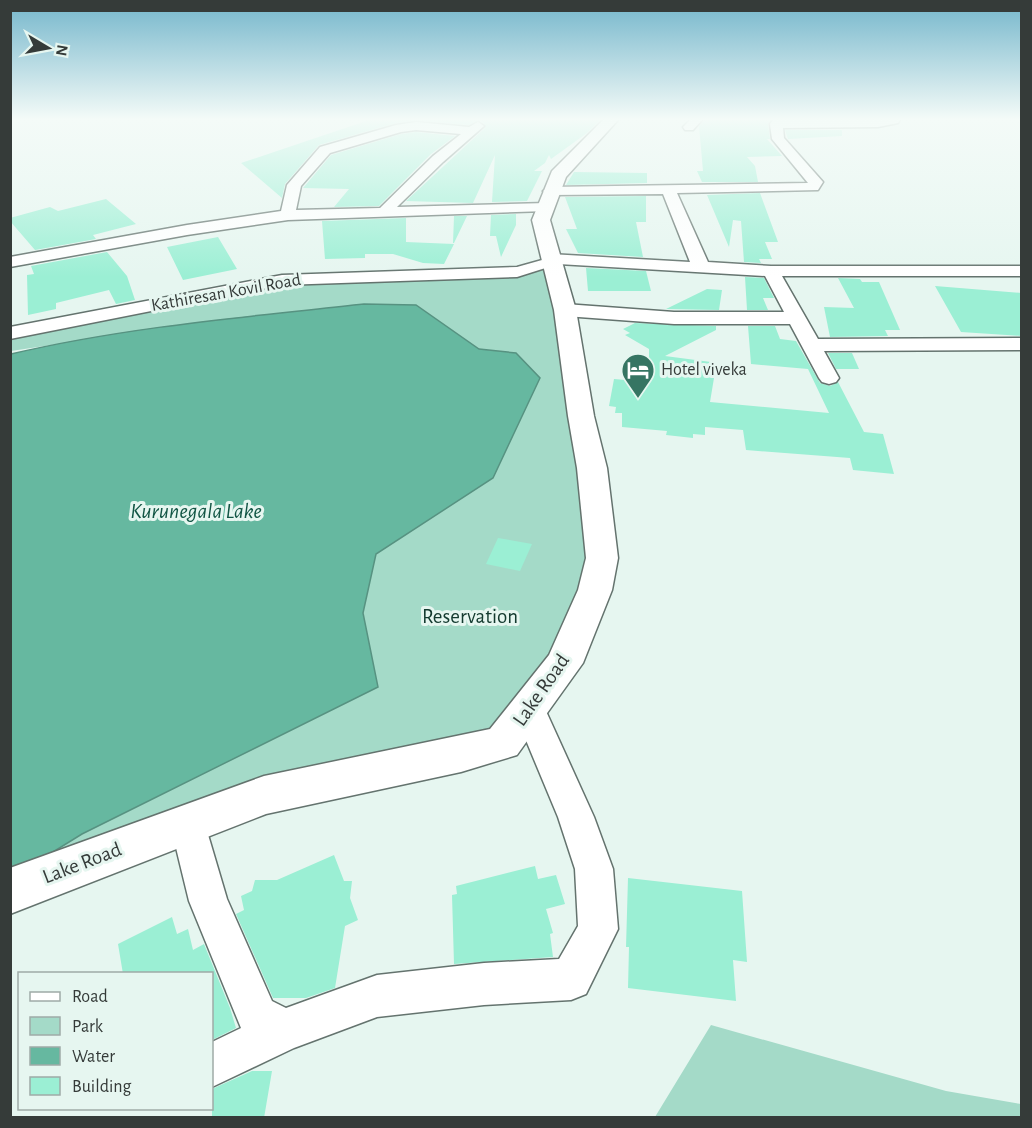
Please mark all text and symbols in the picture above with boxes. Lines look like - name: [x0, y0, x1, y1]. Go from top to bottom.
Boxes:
- north arrow: [18, 18, 78, 78]
- text: N: [53, 44, 71, 57]
- street label: Kathiresan Kovil Road: [150, 271, 302, 315]
- hotel icon: Hotel viveka: [620, 352, 656, 399]
- place label: Hotel viveka: [661, 361, 747, 379]
- water label: Kurunegala Lake: [130, 500, 262, 522]
- park label: Reservation: [422, 606, 518, 627]
- street label: Lake Road: [509, 650, 573, 730]
- street label: Lake Road: [40, 838, 124, 888]
- legend: [18, 972, 213, 1110]
- text: Road: [72, 988, 108, 1006]
- text: Park: [72, 1018, 104, 1036]
- text: Water: [72, 1048, 115, 1066]
- text: Building: [72, 1078, 132, 1096]

